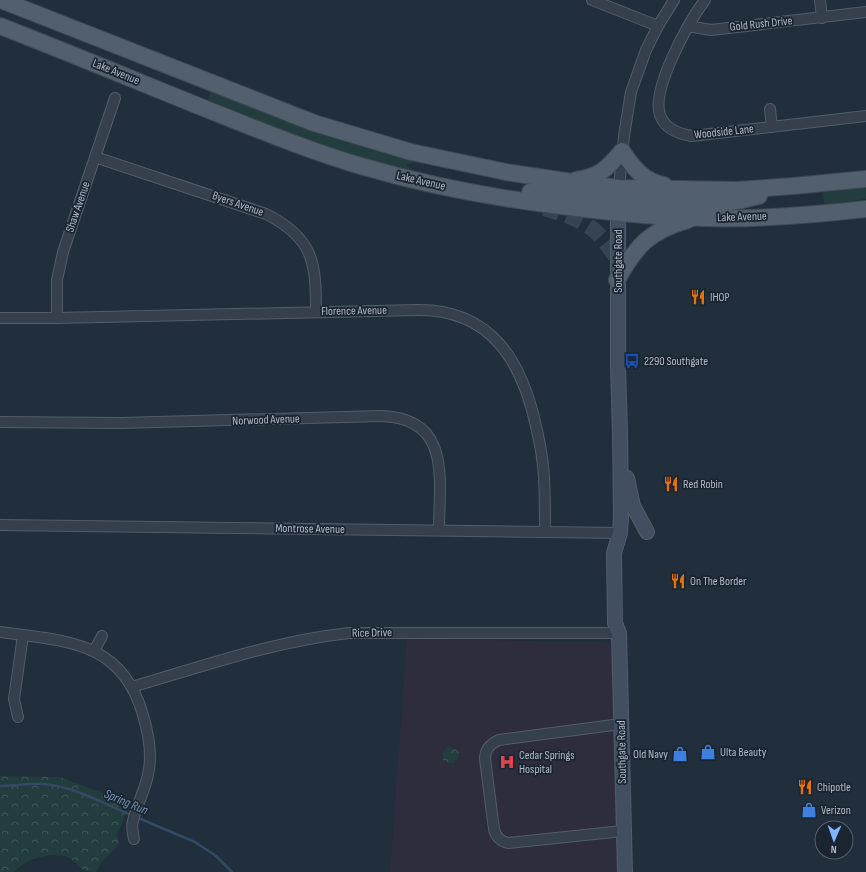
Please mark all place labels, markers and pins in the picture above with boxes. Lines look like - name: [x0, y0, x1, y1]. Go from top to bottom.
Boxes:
- restaurant icon: IHOP: [689, 288, 707, 306]
- place label: IHOP: [710, 290, 730, 305]
- bus stop icon: 2290 Southgate: [623, 352, 641, 370]
- place label: 2290 Southgate: [644, 354, 708, 369]
- restaurant icon: Red Robin: [662, 475, 680, 493]
- place label: Red Robin: [683, 477, 723, 492]
- restaurant icon: On The Border: [669, 572, 687, 590]
- place label: On The Border: [690, 574, 747, 589]
- shop icon: Ulta Beauty: [699, 743, 717, 761]
- shop icon: Old Navy: [671, 745, 689, 763]
- place label: Ulta Beauty: [720, 745, 767, 760]
- place label: Old Navy: [633, 747, 668, 762]
- place label: Cedar Springs Hospital: [519, 748, 575, 777]
- hospital icon: Cedar Springs Hospital: [498, 753, 516, 771]
- restaurant icon: Chipotle: [796, 778, 814, 796]
- place label: Chipotle: [817, 780, 851, 795]
- shop icon: Verizon: [800, 801, 818, 819]
- place label: Verizon: [821, 803, 851, 818]

